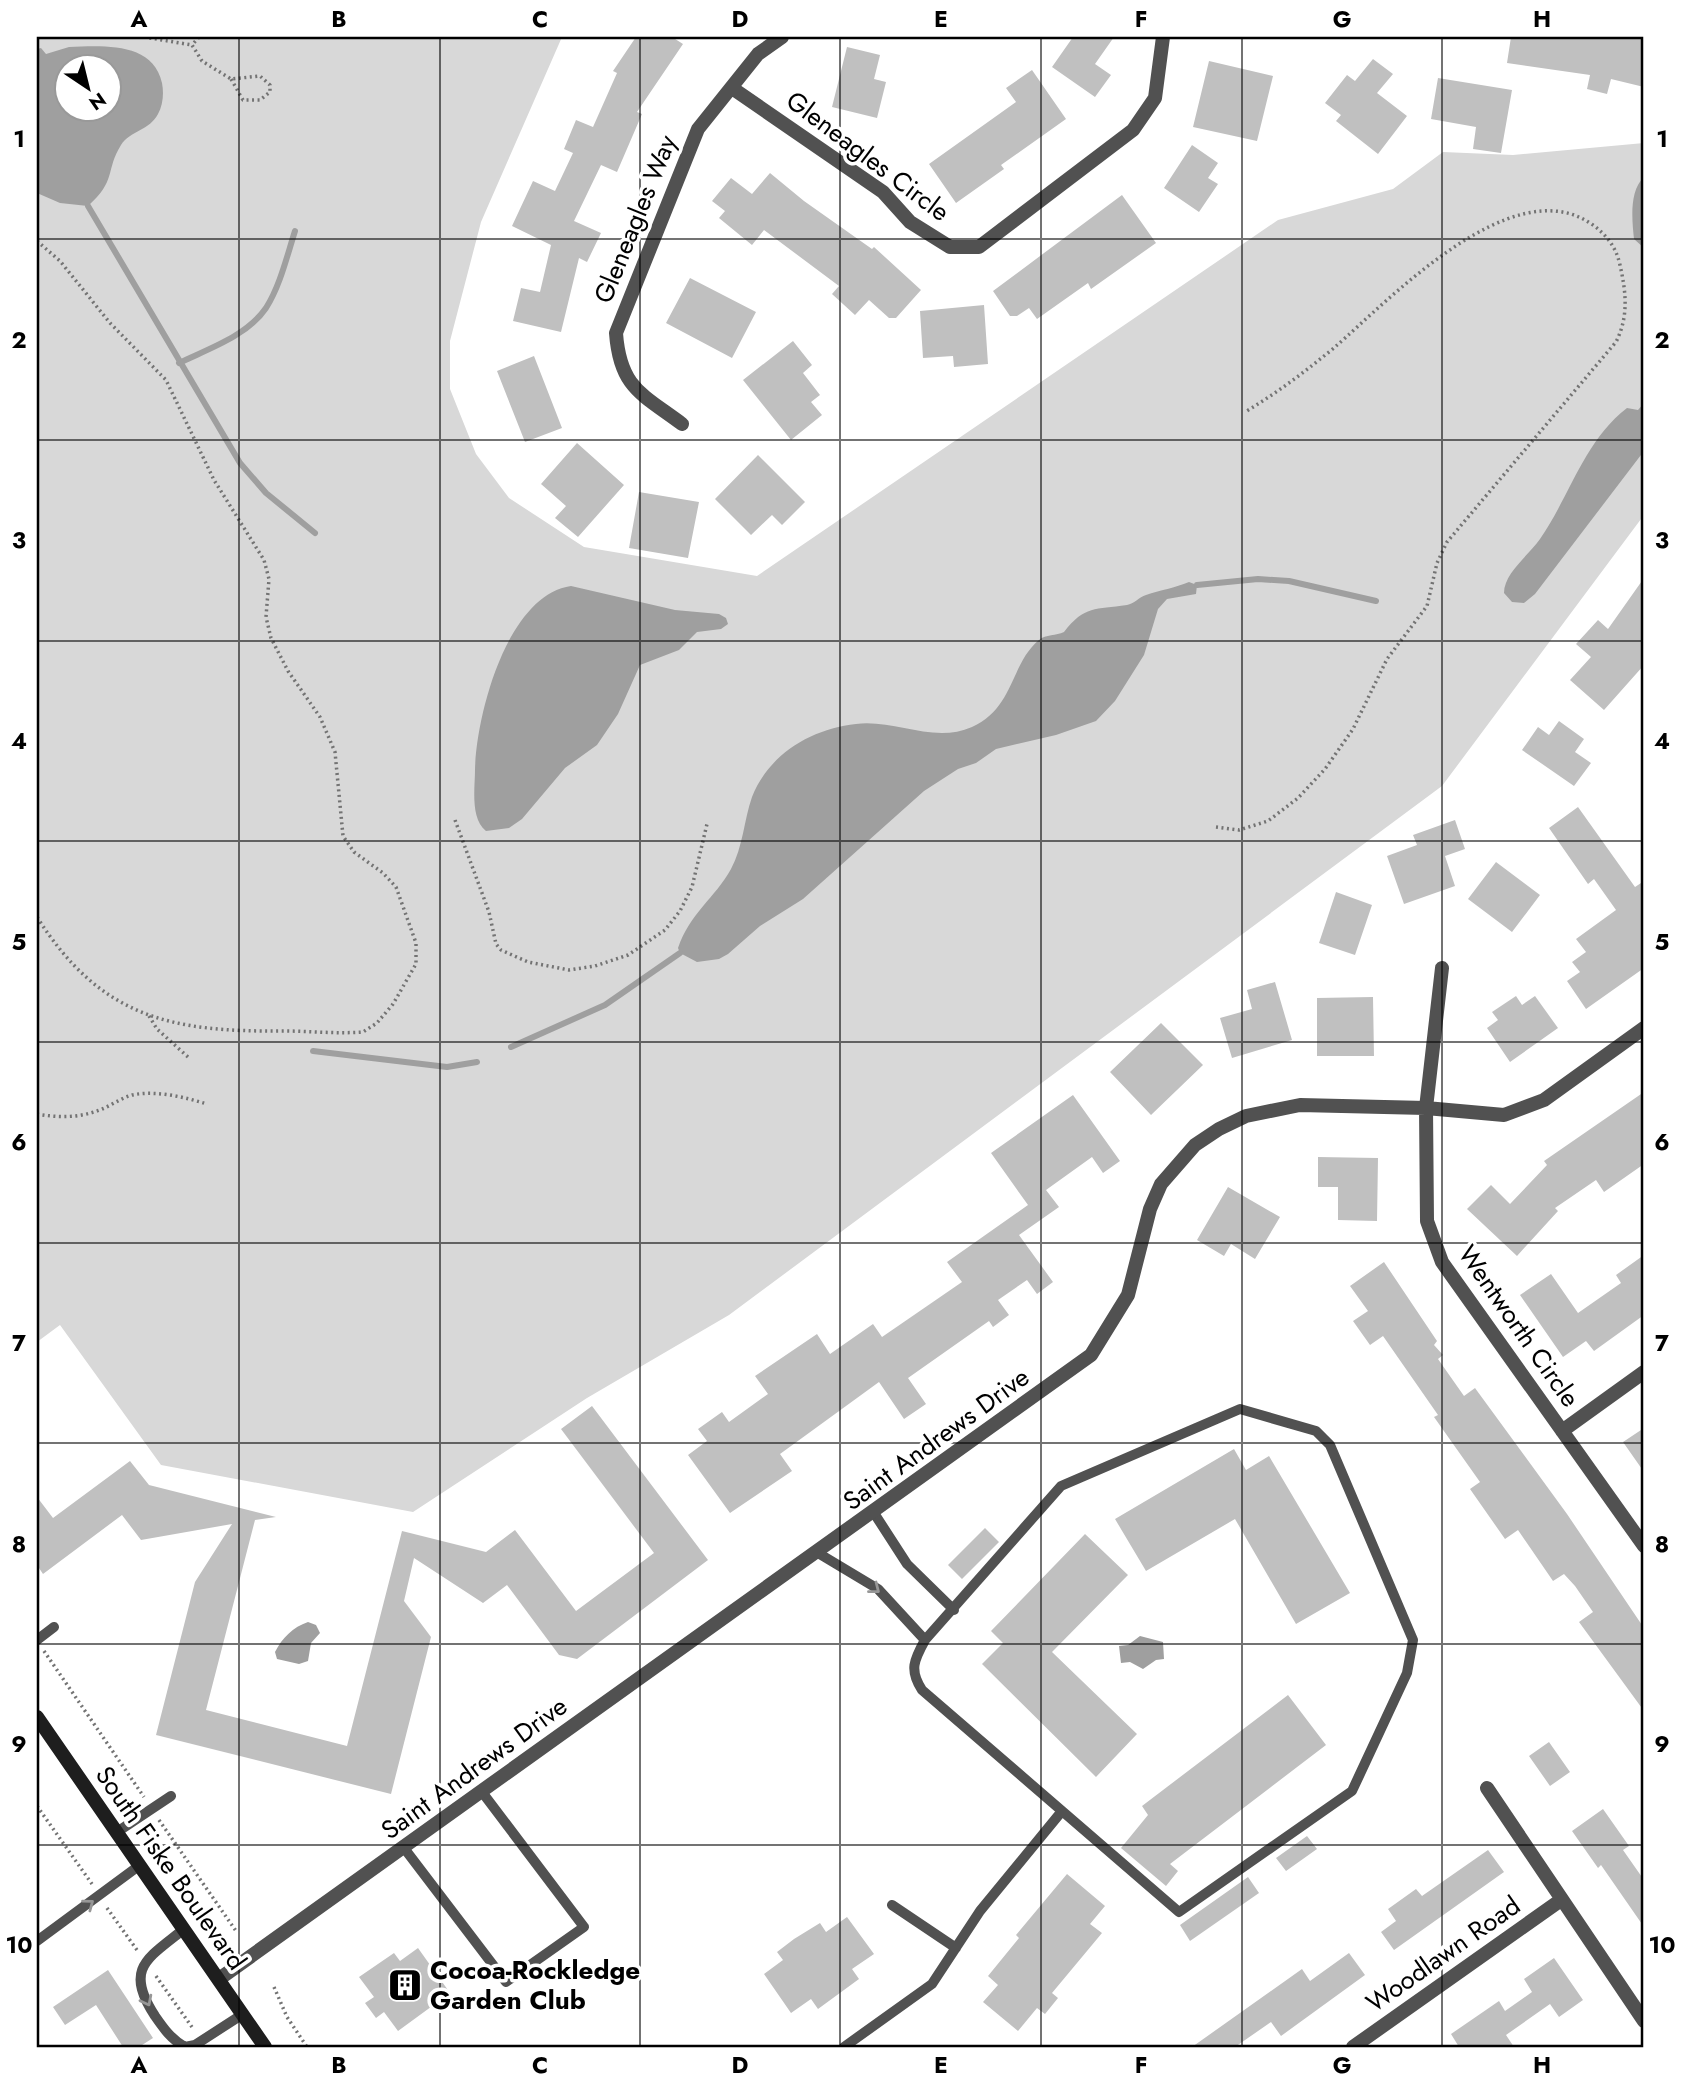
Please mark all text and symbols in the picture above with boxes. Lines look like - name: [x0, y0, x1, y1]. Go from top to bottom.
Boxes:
- text: A: [130, 2, 148, 36]
- text: B: [331, 2, 347, 36]
- text: C: [532, 2, 548, 36]
- text: D: [732, 2, 749, 36]
- text: E: [934, 2, 948, 36]
- text: F: [1135, 2, 1147, 36]
- text: G: [1333, 2, 1351, 36]
- text: H: [1533, 2, 1551, 36]
- north arrow: [52, 52, 122, 122]
- street label: Gleneagles Circle: [778, 82, 958, 230]
- text: N: [84, 86, 111, 117]
- text: 1: [13, 122, 25, 156]
- text: 1: [1656, 122, 1668, 156]
- street label: Gleneagles Way: [584, 129, 686, 309]
- text: 2: [11, 323, 27, 357]
- text: 2: [1654, 323, 1670, 357]
- text: 3: [12, 523, 26, 557]
- text: 3: [1655, 523, 1669, 557]
- text: 4: [11, 724, 27, 758]
- text: 4: [1654, 724, 1670, 758]
- text: 5: [12, 925, 26, 959]
- text: 5: [1655, 925, 1669, 959]
- text: 6: [11, 1125, 27, 1159]
- text: 6: [1654, 1125, 1670, 1159]
- street label: Wentworth Circle: [1449, 1237, 1589, 1415]
- text: 7: [12, 1326, 26, 1360]
- text: 7: [1655, 1326, 1669, 1360]
- street label: Saint Andrews Drive: [835, 1358, 1037, 1520]
- text: 8: [12, 1527, 26, 1561]
- text: 8: [1655, 1527, 1669, 1561]
- one-way arrow: [868, 1580, 880, 1593]
- street label: Saint Andrews Drive: [373, 1687, 575, 1849]
- text: 9: [11, 1727, 27, 1761]
- text: 9: [1654, 1727, 1670, 1761]
- street label: South Fiske Boulevard: [86, 1758, 256, 1978]
- street label: Woodlawn Road: [1358, 1887, 1528, 2021]
- one-way arrow: [81, 1900, 94, 1913]
- text: 10: [6, 1928, 32, 1962]
- text: 10: [1649, 1928, 1675, 1962]
- place label: Cocoa-Rockledge Garden Club: [430, 1951, 640, 2019]
- building icon: Cocoa-Rockledge Garden Club: [386, 1966, 424, 2004]
- one-way arrow: [138, 1993, 152, 2006]
- text: A: [130, 2048, 148, 2082]
- text: B: [331, 2048, 347, 2082]
- text: C: [532, 2048, 548, 2082]
- text: D: [732, 2048, 749, 2082]
- text: E: [934, 2048, 948, 2082]
- text: F: [1135, 2048, 1147, 2082]
- text: G: [1333, 2048, 1351, 2082]
- text: H: [1533, 2048, 1551, 2082]

